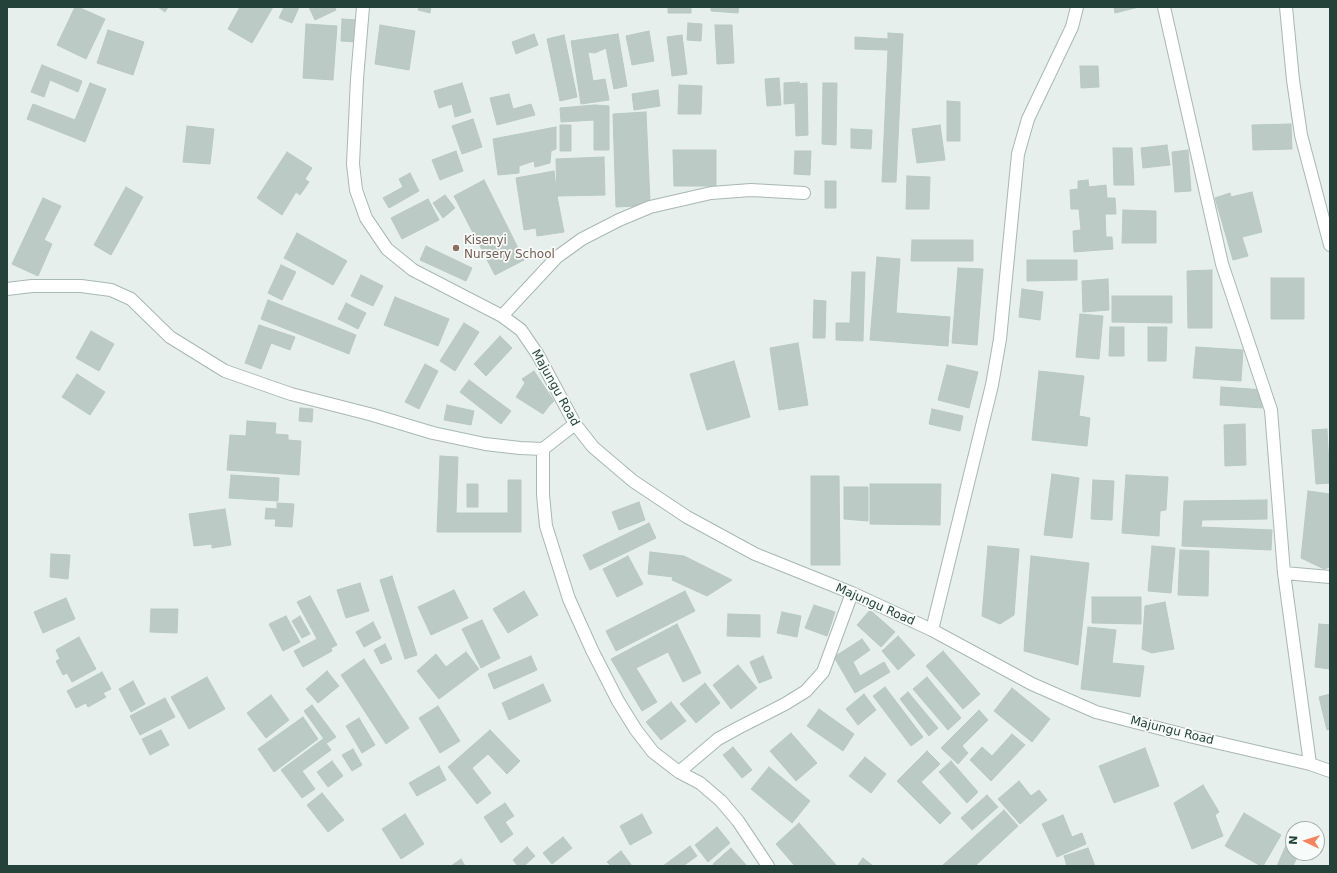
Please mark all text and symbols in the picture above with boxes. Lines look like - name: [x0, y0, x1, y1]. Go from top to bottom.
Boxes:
- place label: Kisenyi Nursery School: [464, 234, 555, 262]
- marker: Kisenyi Nursery School: [451, 243, 461, 253]
- street label: Majungu Road: [528, 347, 582, 429]
- street label: Majungu Road: [833, 581, 917, 629]
- street label: Majungu Road: [1129, 714, 1215, 748]
- north arrow: [1285, 821, 1325, 861]
- text: N: [1287, 835, 1300, 845]

